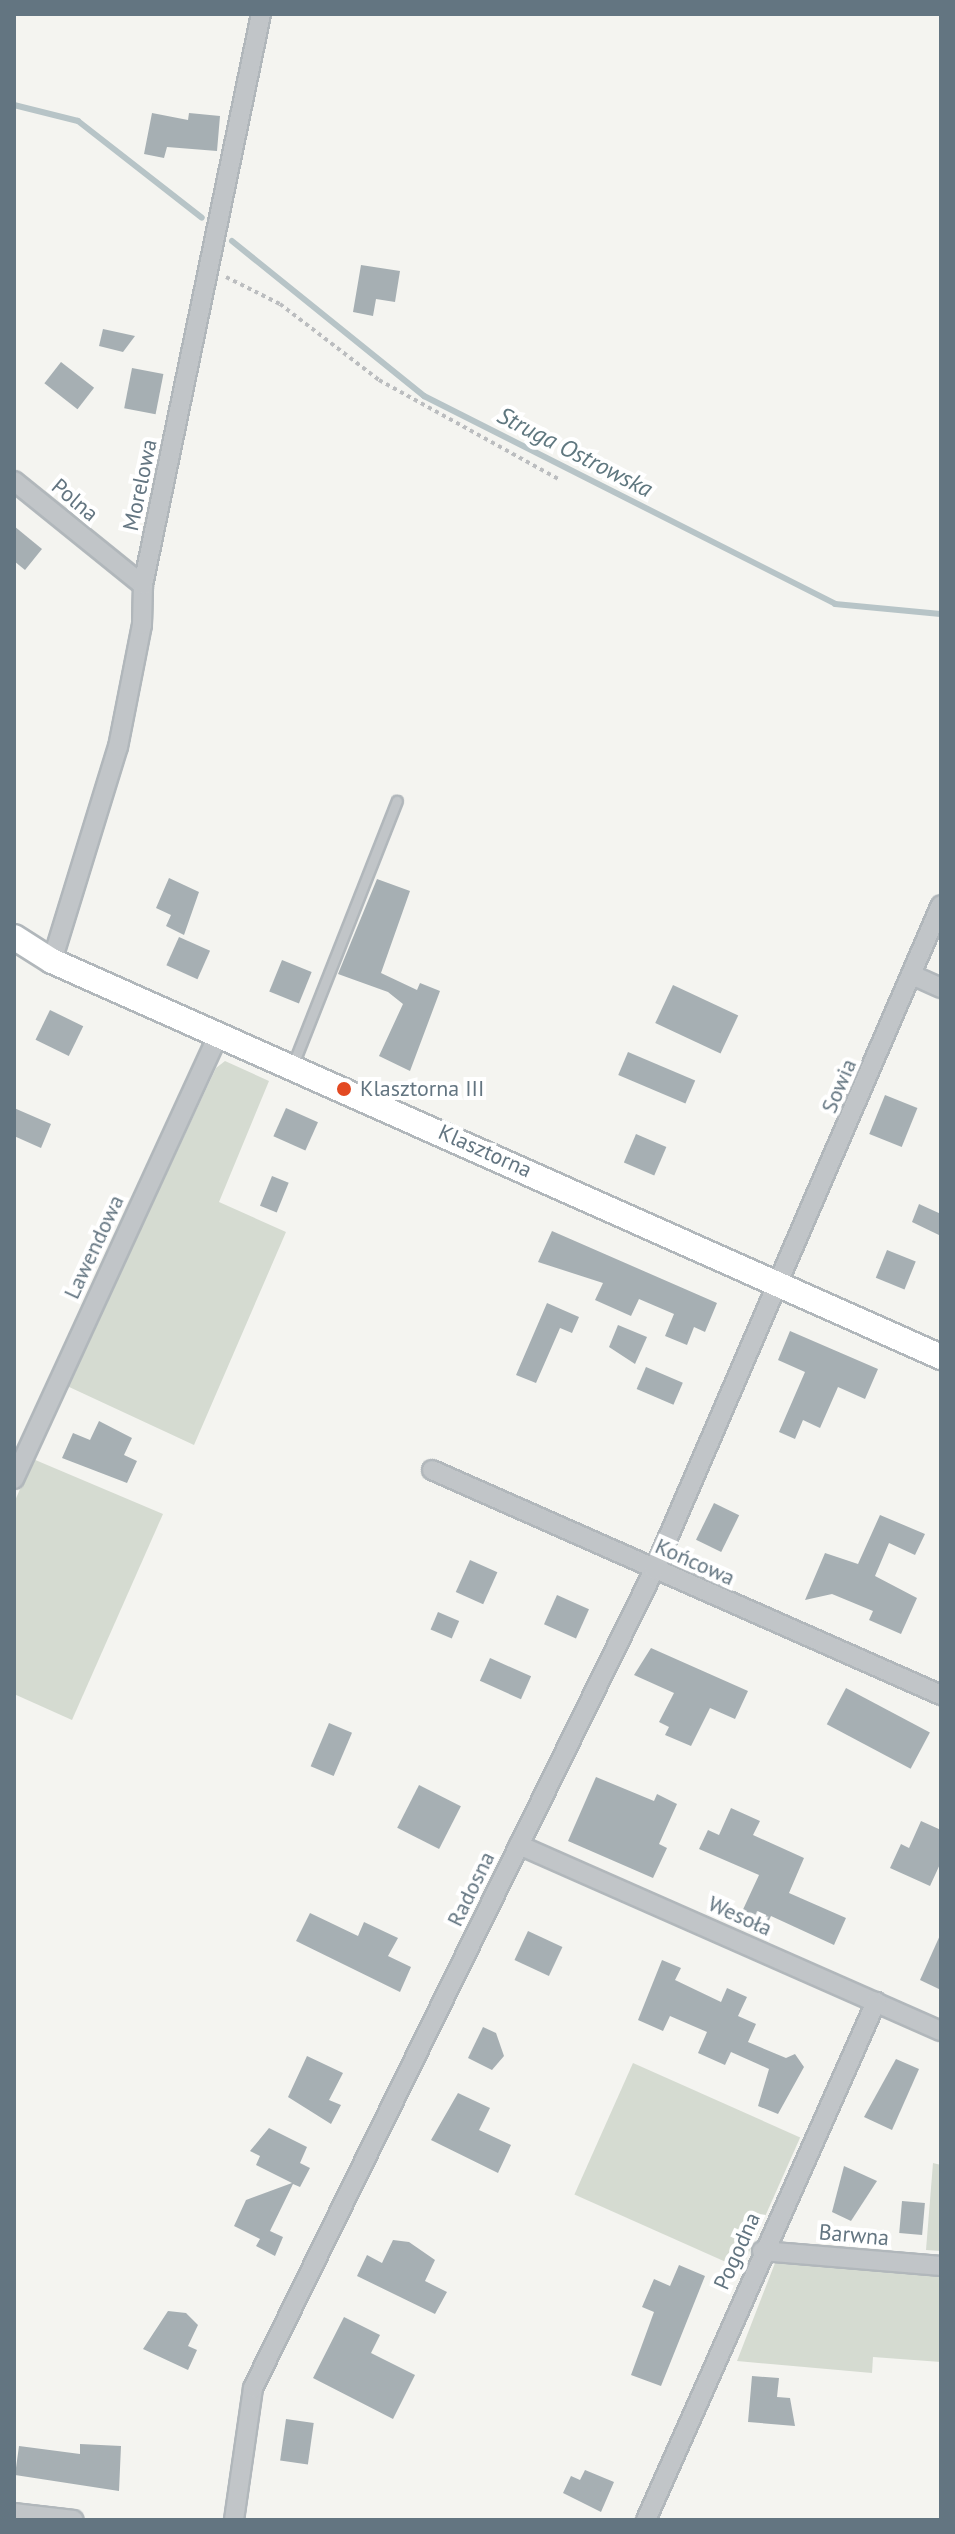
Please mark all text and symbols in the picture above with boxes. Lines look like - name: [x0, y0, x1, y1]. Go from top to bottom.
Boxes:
- water label: Struga Ostrowska: [493, 401, 657, 503]
- street label: Morelowa: [117, 437, 163, 533]
- street label: Polna: [46, 473, 104, 527]
- street label: Sowia: [816, 1055, 862, 1117]
- place label: Klasztorna III: [360, 1076, 484, 1102]
- marker: Klasztorna III: [335, 1080, 353, 1098]
- street label: Klasztorna: [434, 1119, 536, 1183]
- street label: Lawendowa: [58, 1191, 130, 1303]
- street label: Końcowa: [651, 1533, 739, 1591]
- street label: Radosna: [442, 1847, 500, 1931]
- street label: Wesoła: [704, 1890, 776, 1942]
- street label: Pogodna: [708, 2208, 766, 2294]
- street label: Barwna: [818, 2219, 890, 2251]

